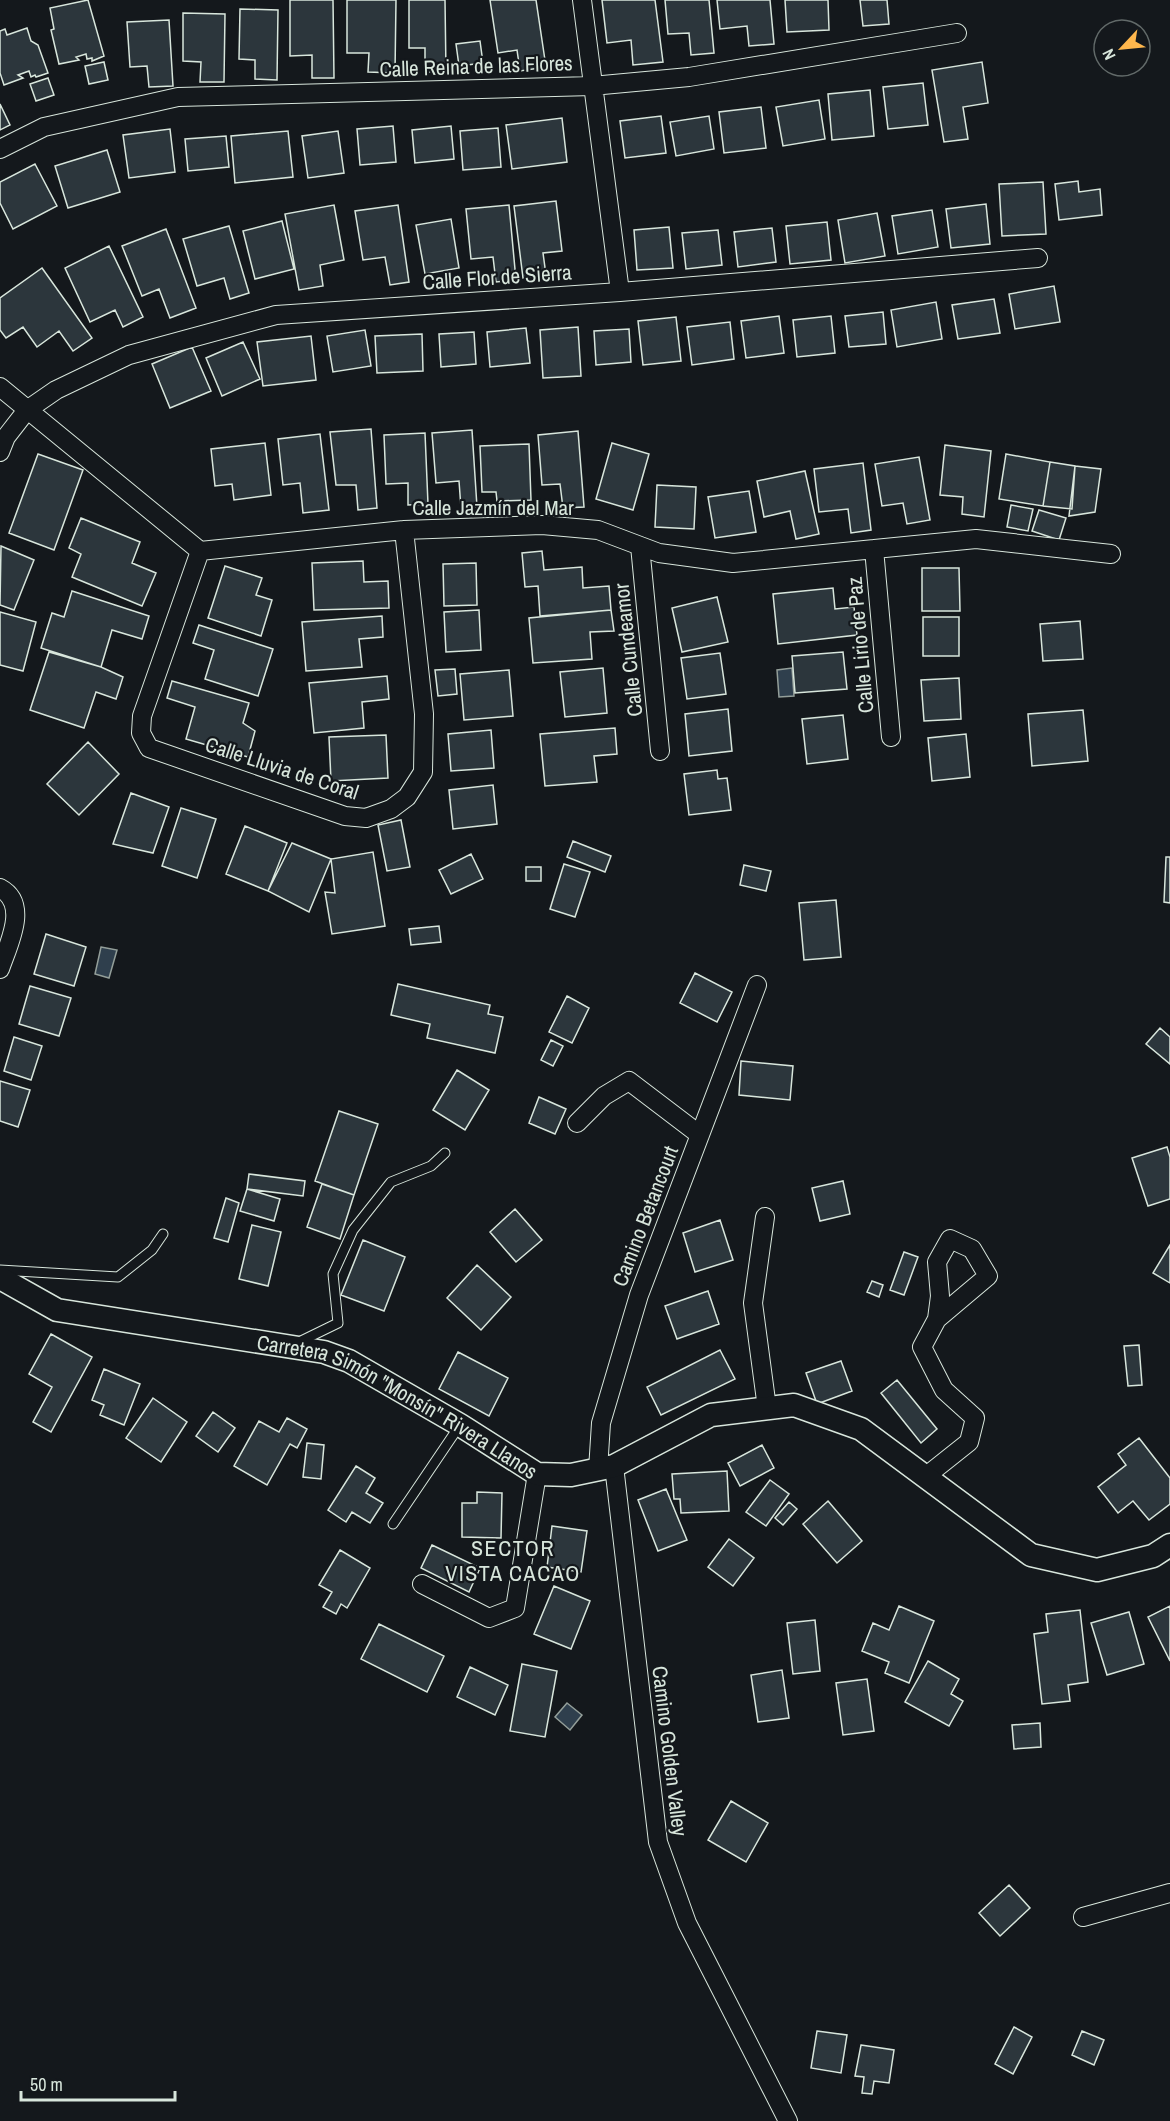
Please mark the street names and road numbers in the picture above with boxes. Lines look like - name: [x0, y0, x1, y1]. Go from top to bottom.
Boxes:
- street label: Calle Reina de las Flores: [379, 48, 573, 84]
- street label: Calle Flor de Sierra: [422, 257, 573, 297]
- street label: Calle Jazmín del Mar: [412, 493, 574, 522]
- street label: Calle Lirio de Paz: [840, 575, 880, 714]
- street label: Calle Cundeamor: [607, 582, 649, 718]
- street label: Calle Lluvia de Coral: [202, 730, 362, 806]
- street label: Camino Betancourt: [605, 1141, 685, 1290]
- street label: Carretera Simón "Monsín" Rivera Llanos: [255, 1327, 543, 1485]
- street label: Camino Golden Valley: [645, 1664, 695, 1838]

